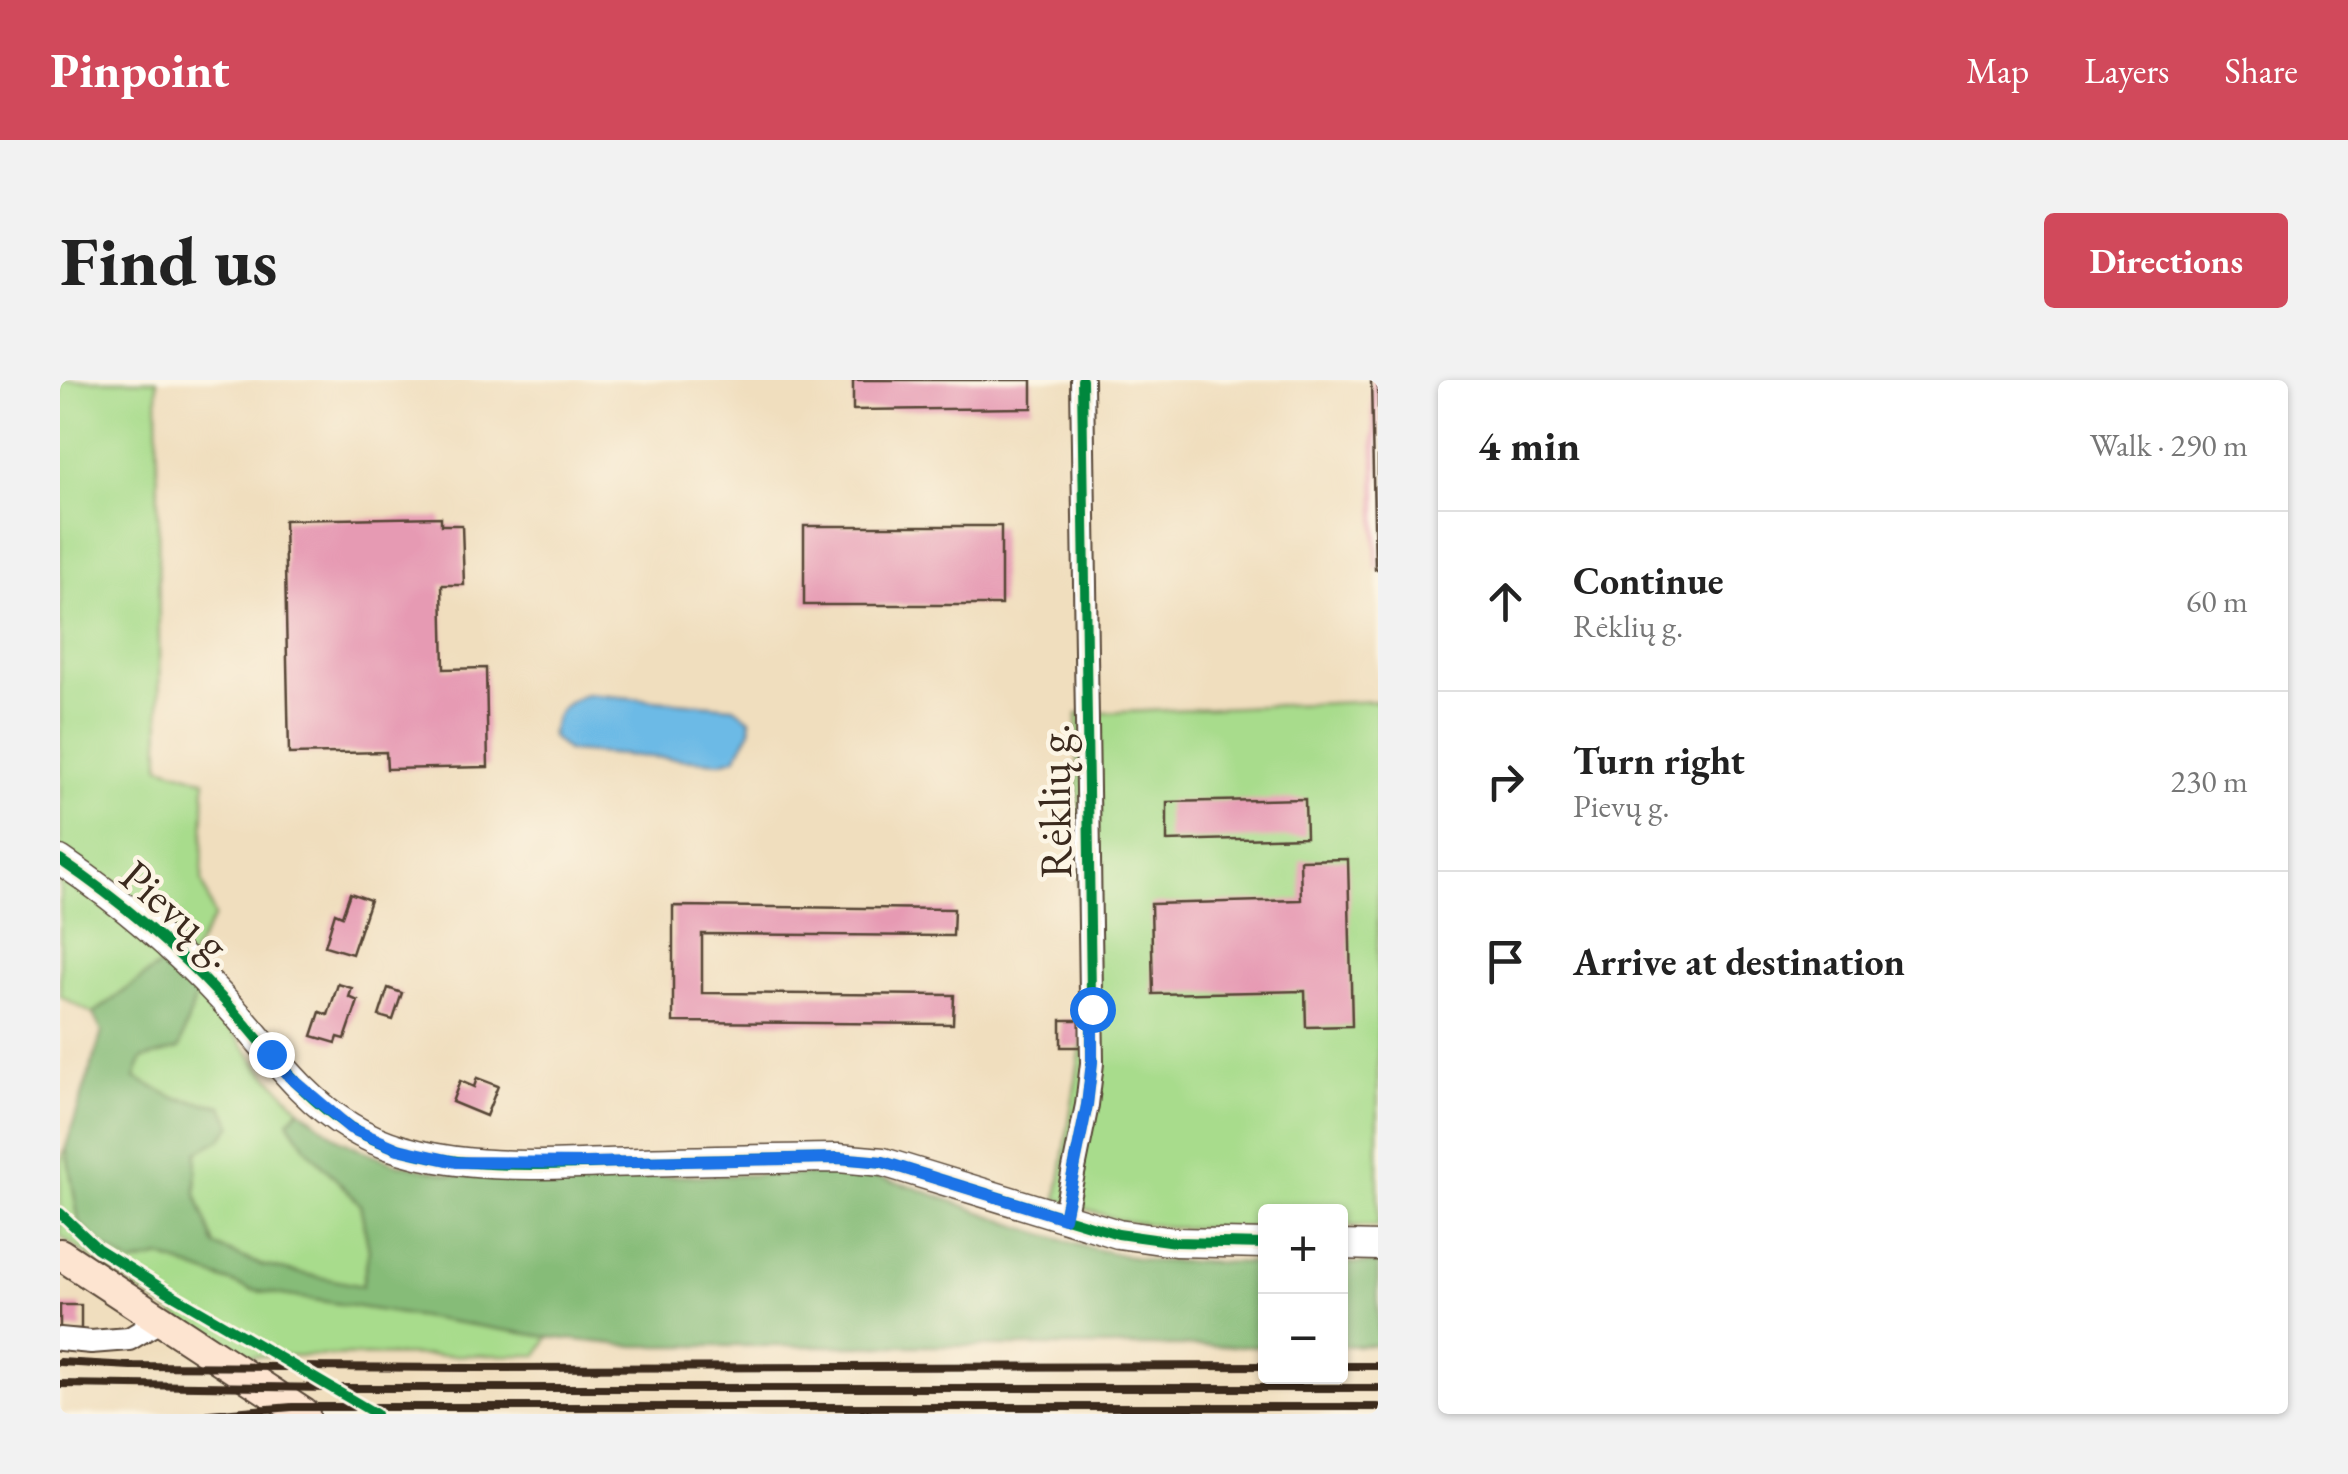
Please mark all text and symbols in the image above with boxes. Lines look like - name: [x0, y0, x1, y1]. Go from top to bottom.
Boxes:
- text: Pinpoint: [50, 39, 230, 101]
- text: Map: [1966, 48, 2029, 93]
- text: Layers: [2084, 48, 2169, 93]
- text: Share: [2224, 48, 2298, 93]
- button: Directions: [2044, 213, 2288, 308]
- text: Find us: [60, 215, 278, 306]
- text: 4 min: [1478, 418, 1580, 473]
- text: Walk · 290 m: [2090, 424, 2248, 466]
- text: Continue: [1573, 556, 1724, 605]
- icon: ahead: [1478, 574, 1533, 629]
- text: 60 m: [2186, 580, 2248, 622]
- text: Rėklių g.: [1573, 605, 1683, 647]
- street label: Rėklių g.: [1024, 723, 1084, 879]
- text: Turn right: [1573, 736, 1745, 785]
- icon: right: [1478, 754, 1533, 809]
- text: 230 m: [2171, 760, 2248, 802]
- text: Pievų g.: [1573, 785, 1670, 827]
- street label: Pievų g.: [109, 847, 249, 979]
- icon: arrive: [1478, 934, 1533, 989]
- text: Arrive at destination: [1573, 937, 1905, 986]
- route start: [1070, 987, 1116, 1033]
- route end: [249, 1032, 295, 1078]
- map controls: [1258, 1204, 1348, 1384]
- button: +: [1258, 1204, 1348, 1294]
- button: −: [1258, 1294, 1348, 1384]

